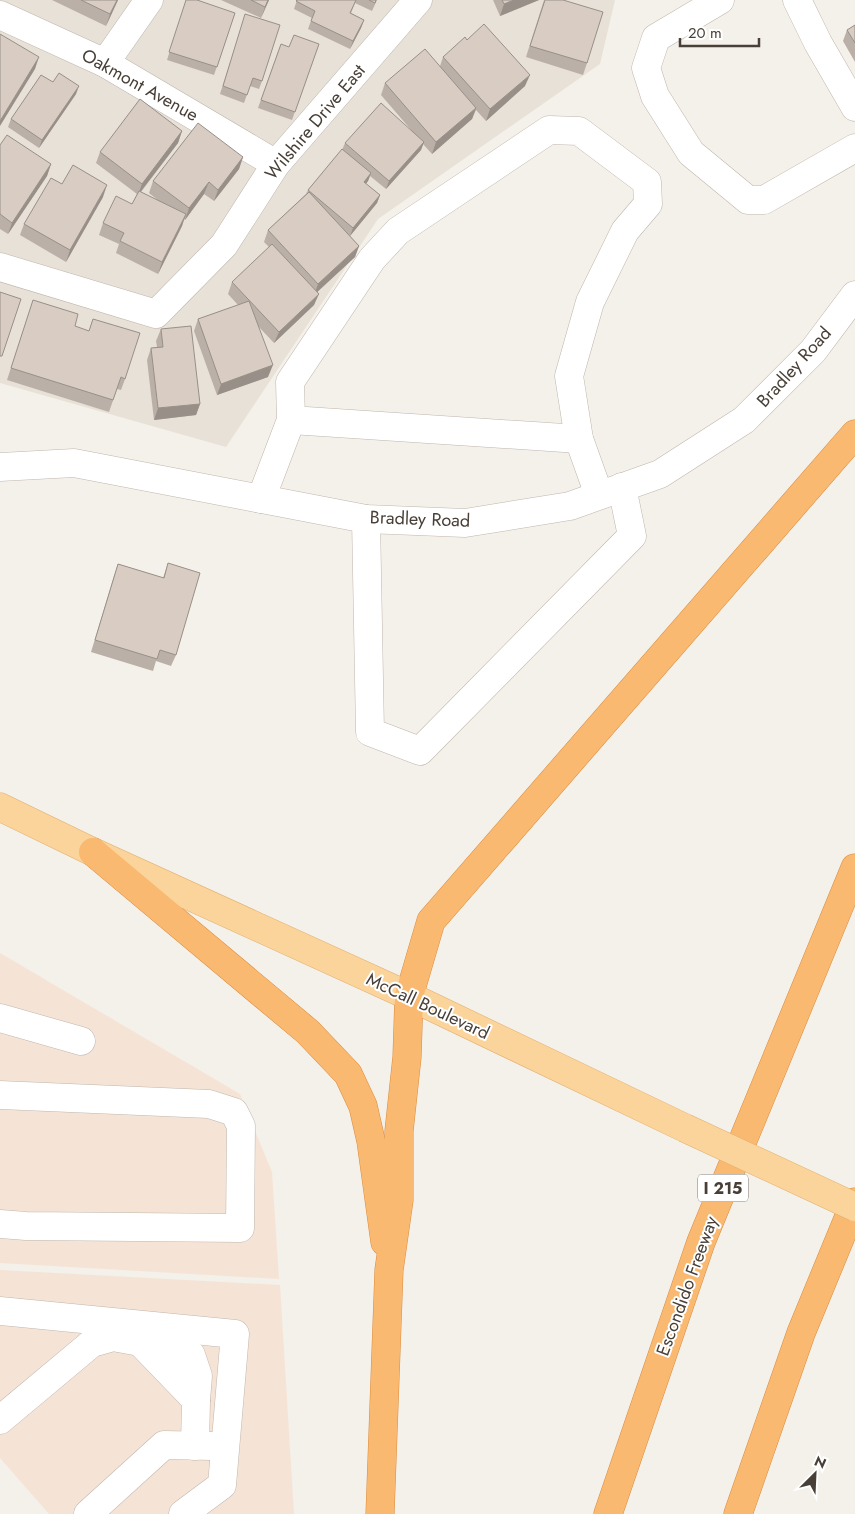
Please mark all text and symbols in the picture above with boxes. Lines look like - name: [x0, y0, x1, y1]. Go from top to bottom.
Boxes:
- scale bar: [680, 15, 759, 47]
- text: 20 m: [688, 22, 722, 44]
- street label: Oakmont Avenue: [77, 42, 203, 128]
- street label: Wilshire Drive East: [259, 58, 372, 186]
- street label: Bradley Road: [751, 321, 837, 413]
- street label: Bradley Road: [369, 504, 471, 534]
- street label: McCall Boulevard: [362, 966, 494, 1046]
- road number: I 215: [698, 1174, 748, 1202]
- street label: Escondido Freeway: [650, 1212, 724, 1360]
- north arrow: [790, 1449, 840, 1499]
- text: N: [811, 1451, 829, 1474]

